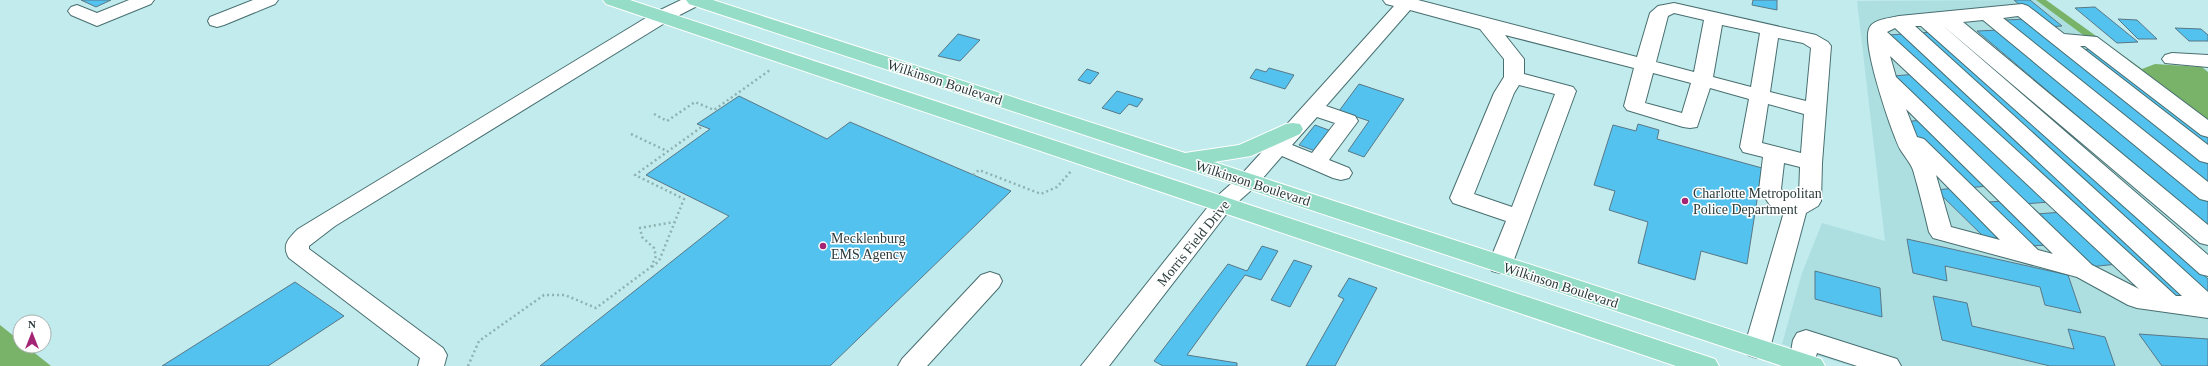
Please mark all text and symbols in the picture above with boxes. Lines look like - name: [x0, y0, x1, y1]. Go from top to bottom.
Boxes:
- street label: Wilkinson Boulevard: [886, 57, 1004, 108]
- street label: Wilkinson Boulevard: [1194, 158, 1312, 209]
- place label: Charlotte Metropolitan Police Department: [1693, 186, 1822, 217]
- marker: Charlotte Metropolitan Police Department: [1680, 196, 1690, 206]
- street label: Morris Field Drive: [1154, 197, 1232, 289]
- place label: Mecklenburg EMS Agency: [831, 231, 906, 262]
- marker: Mecklenburg EMS Agency: [818, 241, 828, 251]
- street label: Wilkinson Boulevard: [1502, 260, 1620, 311]
- north arrow: [12, 314, 52, 354]
- text: N: [28, 318, 36, 330]

